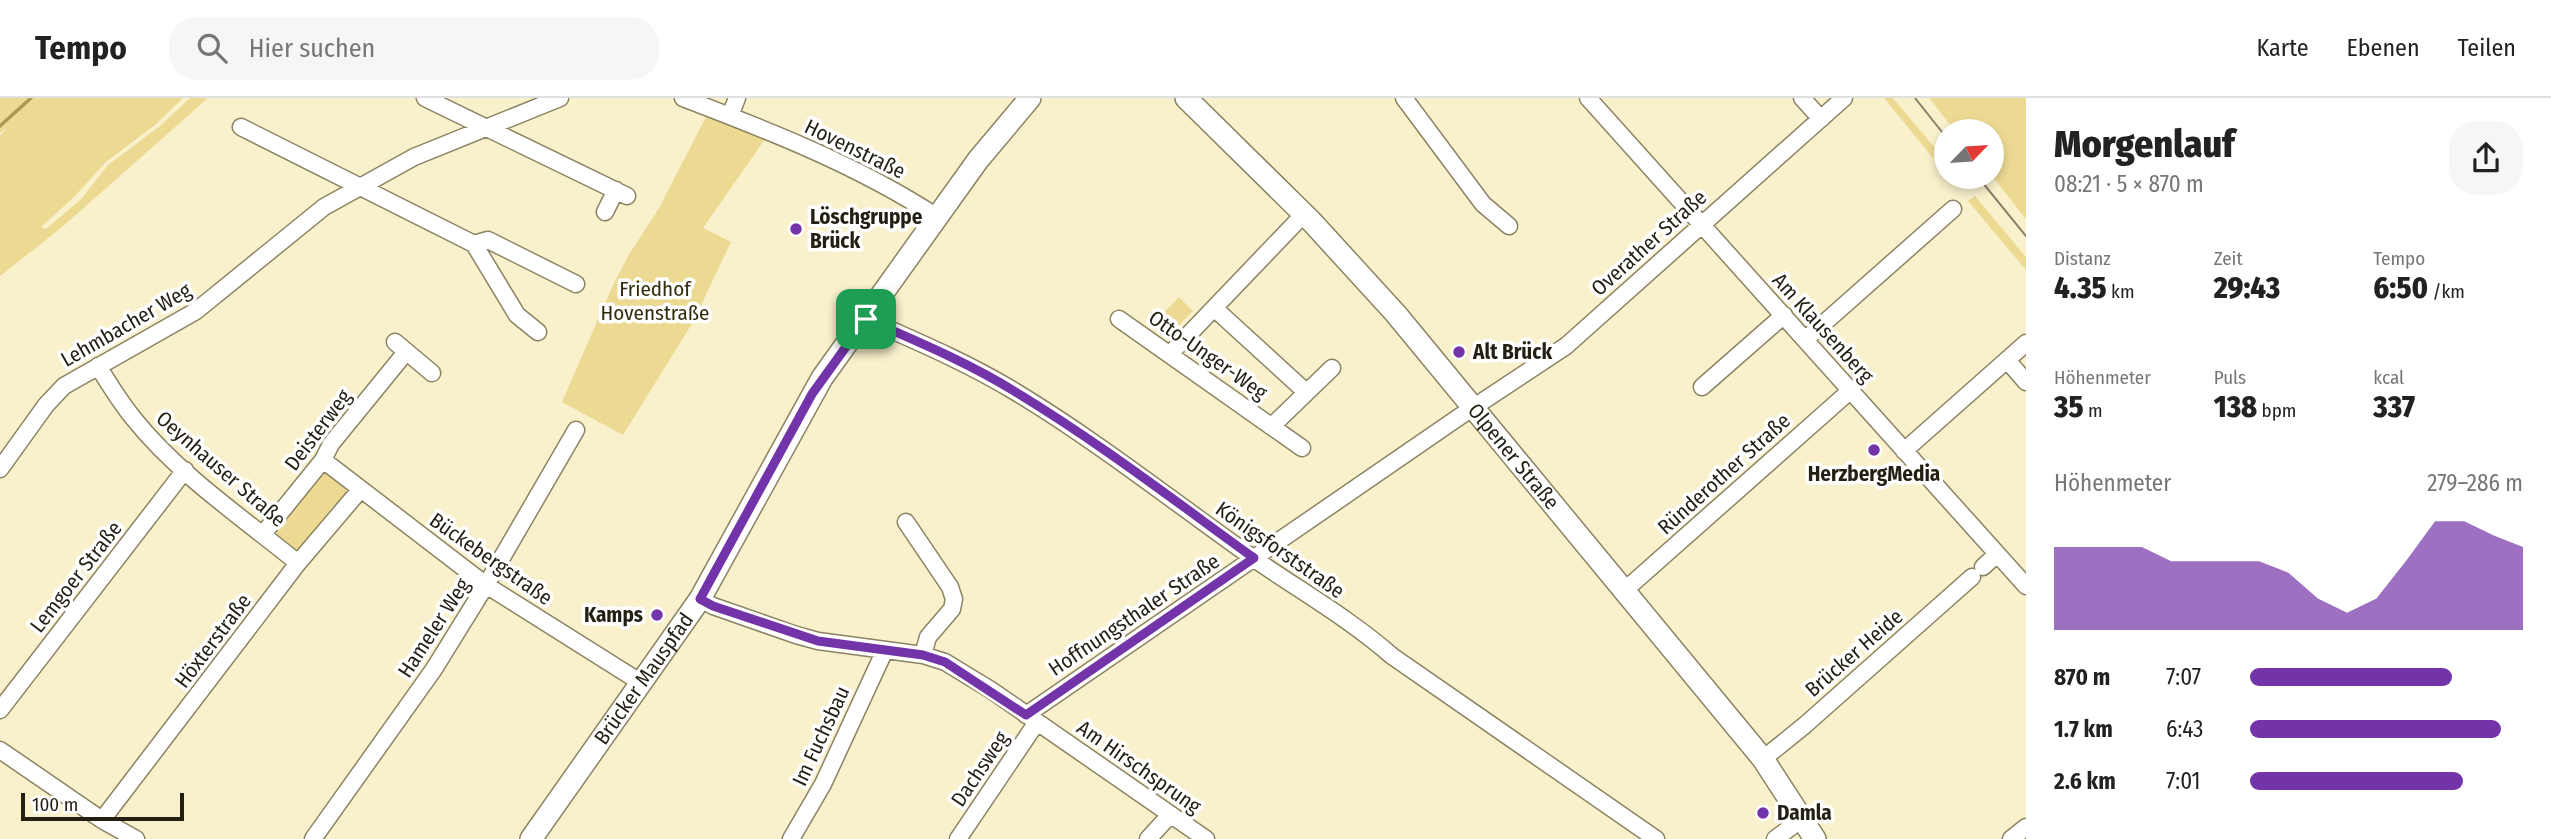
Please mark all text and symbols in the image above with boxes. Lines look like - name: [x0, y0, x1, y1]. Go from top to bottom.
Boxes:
- search box: [169, 17, 659, 80]
- text: Tempo: [35, 28, 127, 68]
- icon: search: [193, 29, 231, 67]
- text: Hier suchen: [249, 33, 375, 64]
- text: Karte: [2257, 34, 2309, 62]
- text: Ebenen: [2347, 34, 2420, 62]
- text: Teilen: [2458, 34, 2516, 62]
- street label: Hovenstraße: [800, 113, 910, 185]
- north arrow: [1934, 119, 2004, 189]
- map controls: [1934, 119, 2004, 189]
- text: Morgenlauf: [2054, 121, 2235, 167]
- button: share: [2449, 121, 2523, 195]
- text: 08:21 · 5 × 870 m: [2054, 170, 2204, 198]
- street label: Overather Straße: [1586, 184, 1712, 302]
- place label: Löschgruppe Brück: [810, 204, 923, 254]
- marker: Löschgruppe Brück: [788, 221, 804, 237]
- text: Distanz: [2054, 247, 2111, 270]
- text: Zeit: [2214, 247, 2243, 270]
- text: Tempo: [2373, 247, 2425, 270]
- street label: Am Klausenberg: [1767, 268, 1879, 388]
- text: 4.35: [2054, 270, 2107, 306]
- text: 29:43: [2214, 270, 2280, 306]
- text: 6:50: [2373, 270, 2428, 306]
- park label: Friedhof Hovenstraße: [601, 276, 709, 326]
- street label: Lehmbacher Weg: [56, 277, 196, 373]
- text: km: [2107, 280, 2135, 303]
- text: /km: [2428, 280, 2465, 303]
- pin: [836, 289, 896, 349]
- icon: arrive: [847, 300, 885, 338]
- street label: Otto-Unger-Weg: [1144, 305, 1272, 406]
- place label: Alt Brück: [1472, 339, 1552, 365]
- marker: Alt Brück: [1451, 344, 1467, 360]
- text: Höhenmeter: [2054, 366, 2151, 389]
- text: Puls: [2214, 366, 2246, 389]
- text: kcal: [2373, 366, 2404, 389]
- street label: Deisterweg: [279, 384, 357, 476]
- text: 35: [2054, 389, 2083, 425]
- text: 138: [2214, 389, 2257, 425]
- text: 337: [2373, 389, 2415, 425]
- street label: Olpener Straße: [1462, 398, 1565, 515]
- text: m: [2083, 399, 2103, 422]
- text: bpm: [2257, 399, 2296, 422]
- street label: Oeynhauser Straße: [151, 405, 291, 533]
- street label: Ründerother Straße: [1652, 408, 1796, 540]
- marker: HerzbergMedia: [1866, 442, 1882, 458]
- place label: HerzbergMedia: [1808, 461, 1940, 487]
- text: Höhenmeter: [2054, 469, 2171, 497]
- text: 279–286 m: [2427, 469, 2523, 497]
- street label: Königsforststraße: [1211, 496, 1349, 604]
- street label: Bückebergstraße: [425, 507, 557, 611]
- street label: Lemgoer Straße: [24, 516, 128, 638]
- street label: Hoffnungsthaler Straße: [1044, 548, 1224, 682]
- street label: Hameler Weg: [392, 573, 476, 683]
- street label: Höxterstraße: [169, 589, 257, 693]
- place label: Kamps: [584, 602, 643, 628]
- street label: Brücker Heide: [1800, 603, 1908, 703]
- marker: Kamps: [649, 607, 665, 623]
- street label: Brücker Mauspfad: [589, 608, 699, 750]
- text: 870 m: [2054, 663, 2110, 691]
- text: 7:07: [2166, 663, 2201, 691]
- street label: Im Fuchsbau: [787, 682, 855, 790]
- street label: Am Hirschsprung: [1072, 715, 1206, 819]
- text: 1.7 km: [2054, 715, 2113, 743]
- text: 6:43: [2166, 715, 2203, 743]
- street label: Dachsweg: [945, 726, 1015, 812]
- text: 2.6 km: [2054, 767, 2116, 795]
- text: 7:01: [2166, 767, 2201, 795]
- scale bar: [21, 790, 184, 822]
- text: 100 m: [32, 793, 78, 816]
- place label: Damla: [1777, 800, 1832, 826]
- marker: Damla: [1755, 805, 1771, 821]

